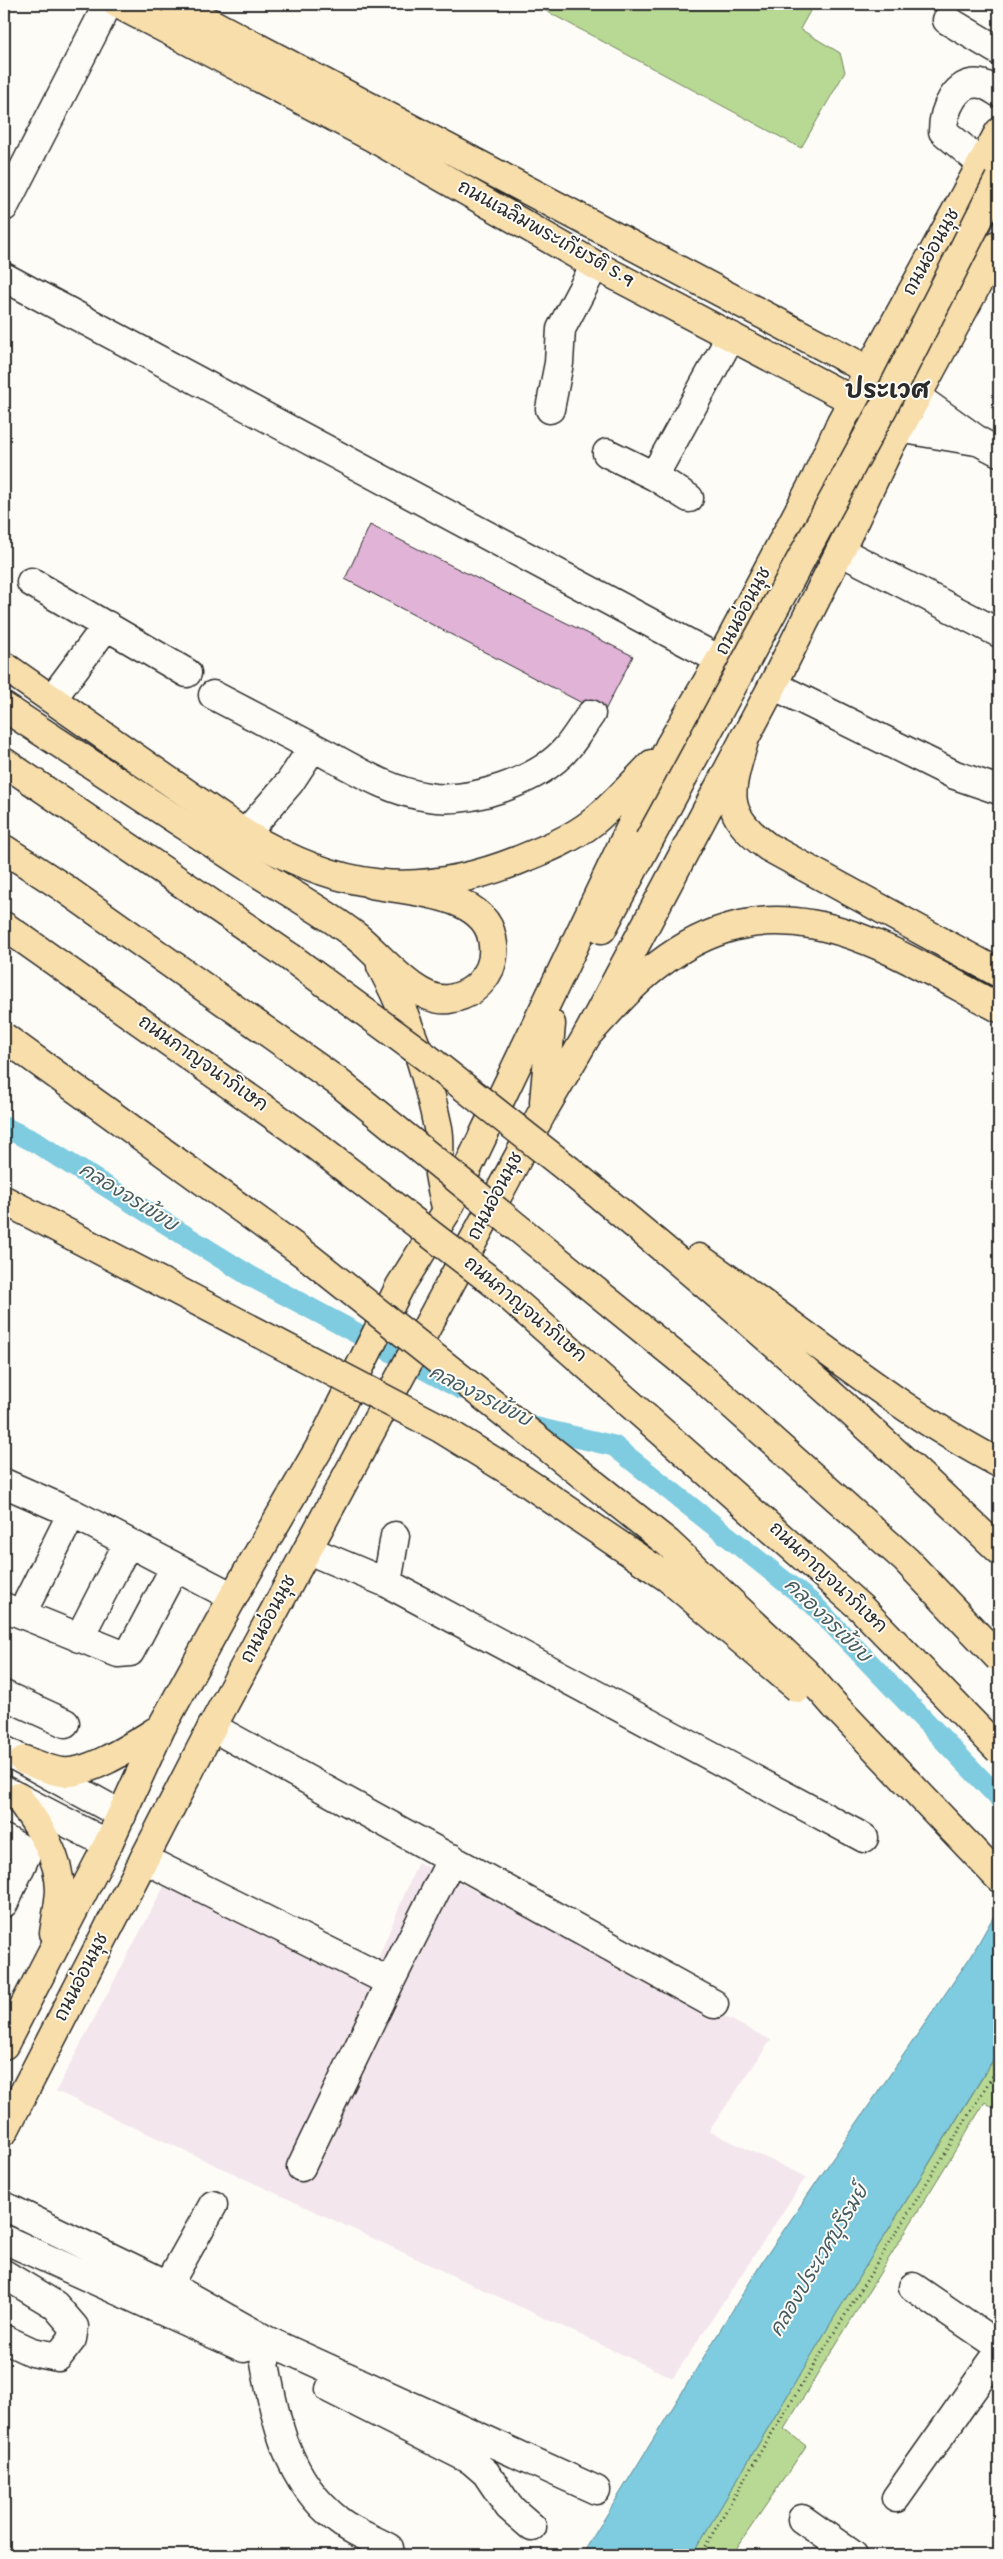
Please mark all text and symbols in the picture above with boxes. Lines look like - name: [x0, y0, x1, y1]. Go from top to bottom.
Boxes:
- street label: ถนนเฉลิมพระเกียรติ ร.9: [453, 174, 639, 293]
- street label: ถนนอ่อนนุช: [897, 204, 966, 301]
- district label: ประเวศ: [845, 375, 931, 408]
- street label: ถนนอ่อนนุช: [710, 563, 778, 660]
- street label: ถนนกาญจนาภิเษก: [133, 1010, 272, 1118]
- street label: ถนนอ่อนนุช: [462, 1148, 530, 1245]
- water label: คลองจรเข้ขบ: [74, 1156, 184, 1239]
- street label: ถนนกาญจนาภิเษก: [458, 1251, 591, 1369]
- water label: คลองจรเข้ขบ: [424, 1359, 537, 1434]
- street label: ถนนกาญจนาภิเษก: [763, 1517, 892, 1640]
- street label: ถนนอ่อนนุช: [235, 1571, 303, 1668]
- water label: คลองจรเข้ขบ: [778, 1572, 878, 1670]
- street label: ถนนอ่อนนุช: [48, 1929, 115, 2026]
- water label: คลองประเวศบุรีรมย์: [763, 2176, 877, 2342]

